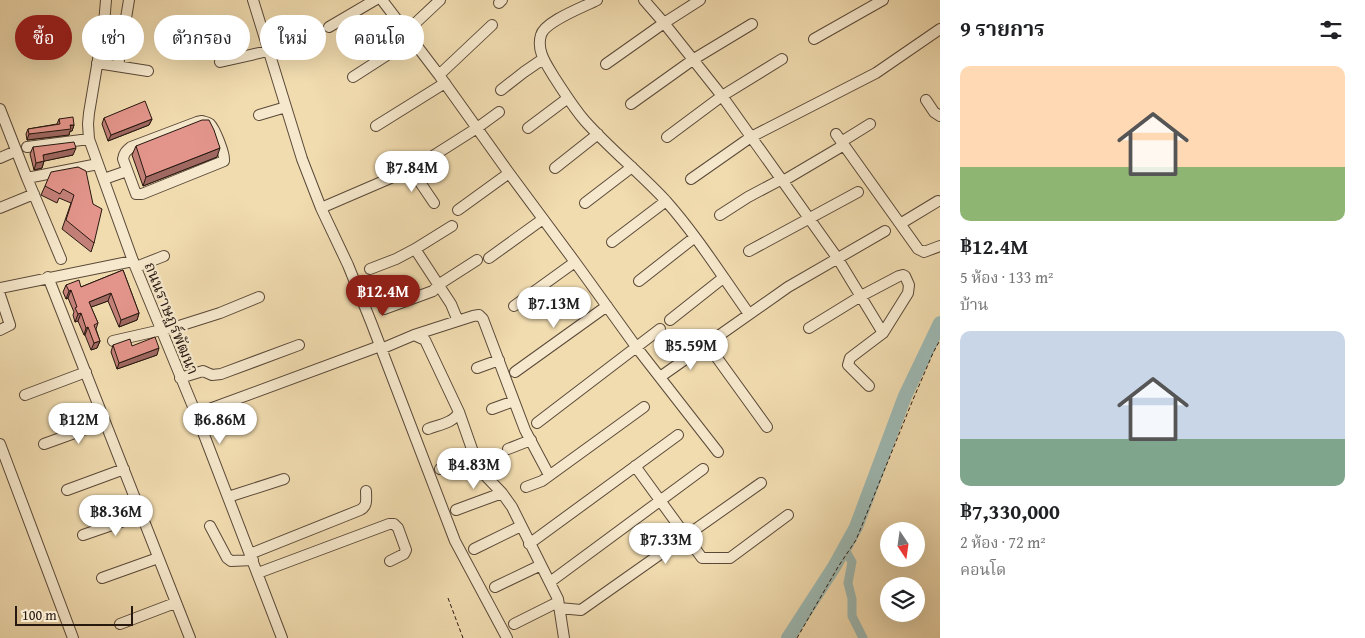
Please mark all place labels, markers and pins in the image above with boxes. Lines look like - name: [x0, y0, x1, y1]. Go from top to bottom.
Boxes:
- pin: ฿7.84M: [371, 150, 453, 193]
- pin: ฿12.4M: [342, 274, 424, 317]
- pin: ฿7.13M: [513, 286, 595, 329]
- pin: ฿5.59M: [650, 328, 732, 371]
- pin: ฿12M: [49, 402, 109, 445]
- pin: ฿6.86M: [179, 402, 261, 445]
- pin: ฿4.83M: [433, 448, 515, 490]
- pin: ฿8.36M: [75, 494, 157, 537]
- pin: ฿7.33M: [625, 522, 707, 565]

